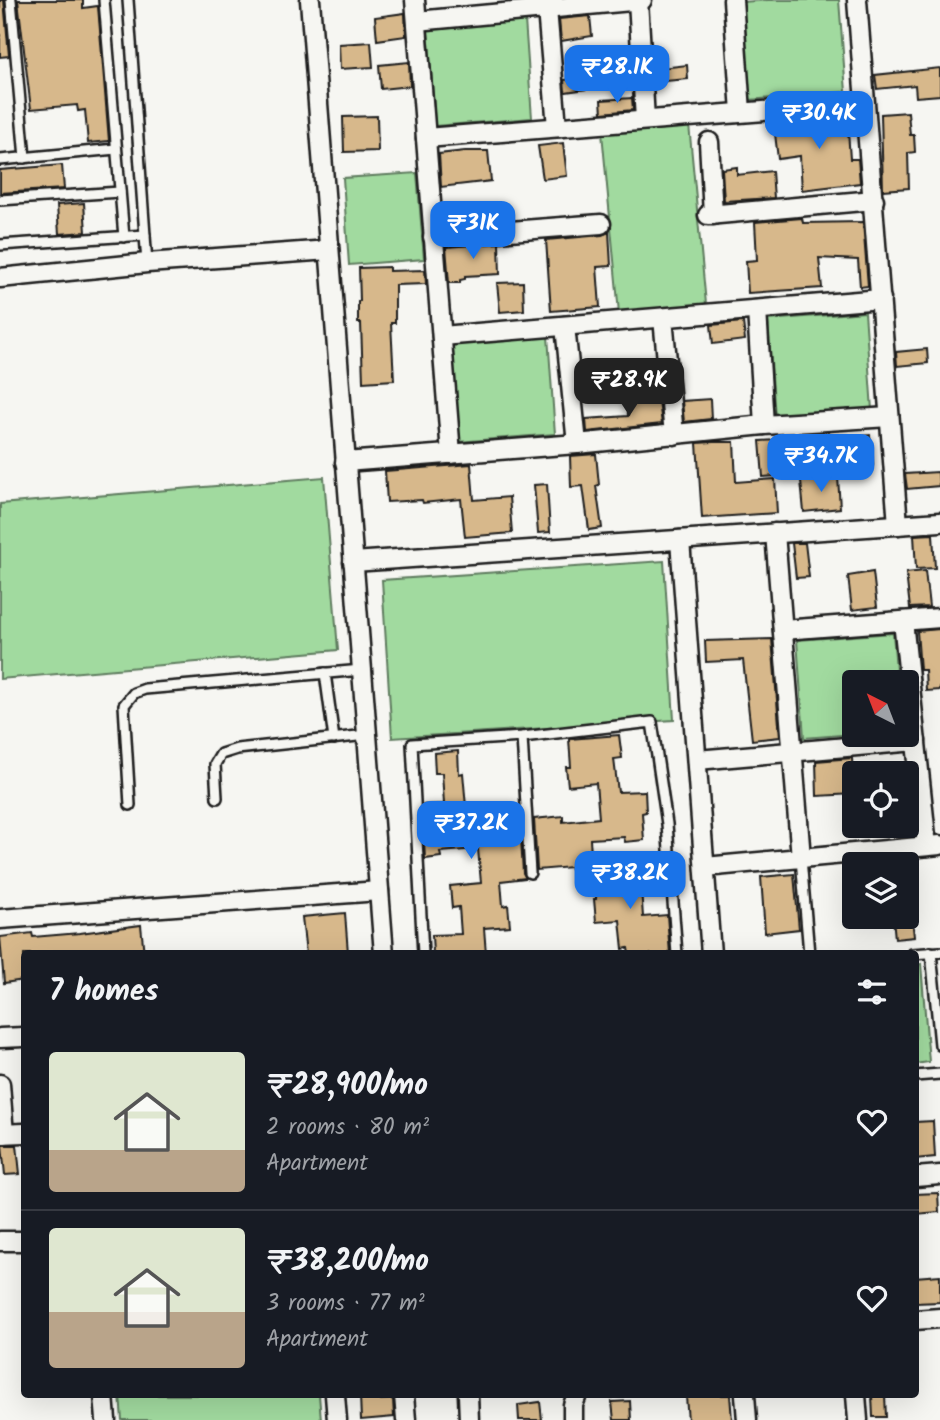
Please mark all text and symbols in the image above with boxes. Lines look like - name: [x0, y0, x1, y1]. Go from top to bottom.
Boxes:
- pin: ₹28.1K: [560, 46, 674, 105]
- text: ₹28.1K: [580, 50, 654, 86]
- pin: ₹30.4K: [762, 92, 876, 151]
- text: ₹30.4K: [781, 96, 857, 132]
- pin: ₹31K: [432, 202, 514, 261]
- text: ₹31K: [446, 206, 500, 242]
- pin: ₹28.9K: [572, 358, 686, 418]
- text: ₹28.9K: [590, 363, 668, 399]
- pin: ₹34.7K: [764, 434, 878, 494]
- text: ₹34.7K: [783, 439, 859, 475]
- north arrow: [842, 670, 919, 747]
- map controls: [842, 670, 919, 929]
- button: locate: [842, 761, 919, 838]
- pin: ₹37.2K: [414, 802, 528, 861]
- text: ₹37.2K: [433, 806, 509, 842]
- pin: ₹38.2K: [573, 852, 687, 911]
- button: layers: [842, 852, 919, 929]
- text: ₹38.2K: [591, 856, 669, 892]
- text: 7 homes: [49, 968, 159, 1016]
- icon: filters: [853, 973, 891, 1011]
- text: ₹28,900/mo: [266, 1062, 428, 1110]
- icon: home: [105, 1080, 189, 1164]
- icon: heart: [853, 1103, 891, 1141]
- text: 2 rooms · 80 m²: [266, 1110, 429, 1146]
- text: Apartment: [266, 1146, 368, 1182]
- text: ₹38,200/mo: [266, 1238, 429, 1286]
- icon: home: [105, 1256, 189, 1340]
- icon: heart: [853, 1279, 891, 1317]
- text: 3 rooms · 77 m²: [266, 1286, 425, 1322]
- text: Apartment: [266, 1322, 368, 1358]

